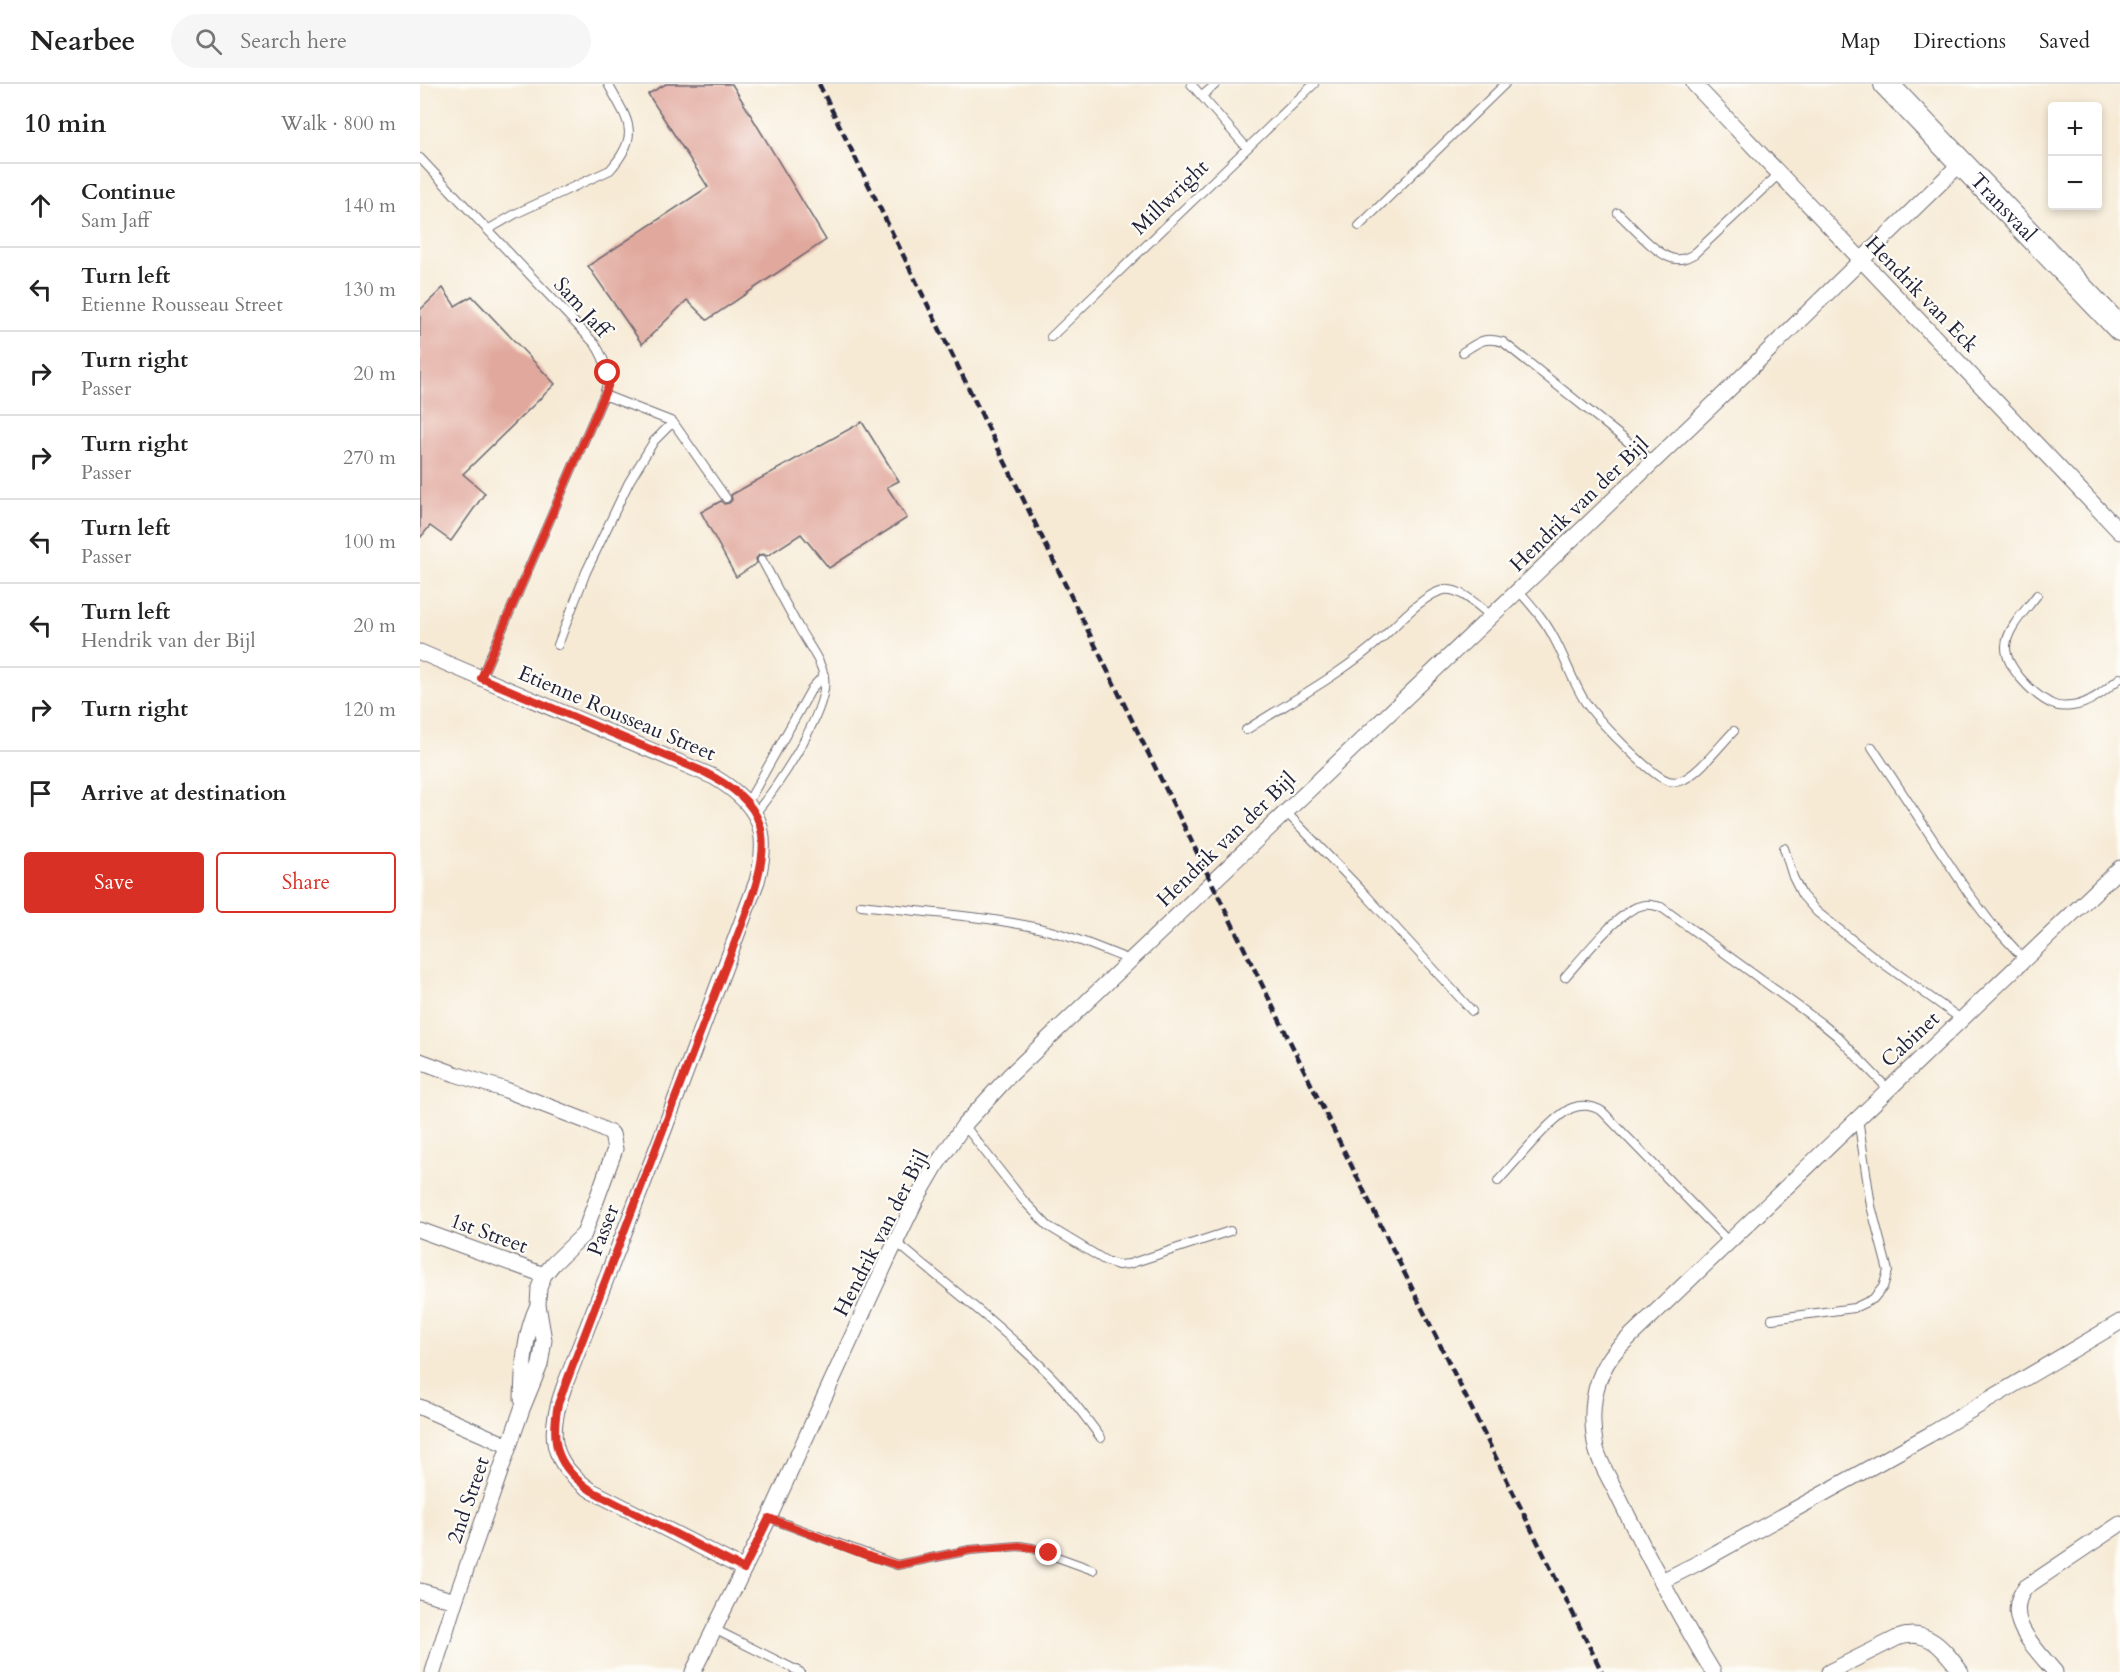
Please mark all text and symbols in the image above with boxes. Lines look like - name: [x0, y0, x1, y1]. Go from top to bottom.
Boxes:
- search box: [171, 14, 591, 68]
- text: Nearbee: [30, 22, 135, 60]
- icon: search: [192, 25, 225, 58]
- text: Search here: [240, 26, 347, 56]
- text: Map: [1840, 27, 1880, 56]
- text: Directions: [1913, 27, 2006, 56]
- text: Saved: [2039, 27, 2090, 56]
- map controls: [2048, 102, 2102, 210]
- button: +: [2048, 102, 2102, 156]
- text: 10 min: [24, 106, 107, 141]
- text: Walk · 800 m: [281, 110, 396, 137]
- street label: Millwright: [1125, 153, 1215, 241]
- button: −: [2048, 156, 2102, 210]
- street label: Transvaal: [1963, 166, 2043, 248]
- text: Continue: [81, 177, 176, 207]
- icon: ahead: [24, 189, 57, 222]
- text: 140 m: [343, 192, 396, 219]
- text: Sam Jaff: [81, 207, 149, 234]
- street label: Hendrik van Eck: [1859, 230, 1985, 360]
- text: Turn left: [81, 261, 170, 291]
- street label: Sam Jaff: [547, 271, 619, 346]
- icon: left: [24, 273, 57, 306]
- text: 130 m: [343, 276, 396, 303]
- text: Etienne Rousseau Street: [81, 291, 283, 318]
- text: Turn right: [81, 345, 188, 375]
- icon: right: [24, 357, 57, 390]
- route start: [594, 359, 620, 385]
- text: 20 m: [353, 360, 396, 387]
- text: Passer: [81, 375, 131, 402]
- text: Turn right: [81, 429, 188, 459]
- street label: Hendrik van der Bijl: [1503, 430, 1655, 578]
- icon: right: [24, 441, 57, 474]
- text: 270 m: [343, 444, 396, 471]
- text: Passer: [81, 459, 131, 486]
- text: Turn left: [81, 513, 170, 543]
- icon: left: [24, 525, 57, 558]
- text: 100 m: [343, 528, 396, 555]
- text: Passer: [81, 543, 131, 570]
- text: Turn left: [81, 597, 170, 627]
- icon: left: [24, 609, 57, 642]
- text: 20 m: [353, 612, 396, 639]
- text: Hendrik van der Bijl: [81, 627, 256, 654]
- street label: Etienne Rousseau Street: [514, 659, 720, 768]
- icon: right: [24, 693, 57, 726]
- text: Turn right: [81, 694, 188, 724]
- text: 120 m: [343, 696, 396, 723]
- street label: Hendrik van der Bijl: [1150, 765, 1302, 913]
- icon: arrive: [24, 777, 57, 810]
- text: Arrive at destination: [81, 778, 286, 808]
- button: Save: [24, 852, 204, 913]
- button: Share: [216, 852, 396, 913]
- street label: Cabinet: [1875, 1005, 1946, 1074]
- street label: Hendrik van der Bijl: [827, 1145, 936, 1322]
- street label: Passer: [580, 1200, 627, 1260]
- street label: 1st Street: [446, 1206, 532, 1261]
- street label: 2nd Street: [440, 1453, 497, 1547]
- route end: [1035, 1539, 1061, 1565]

